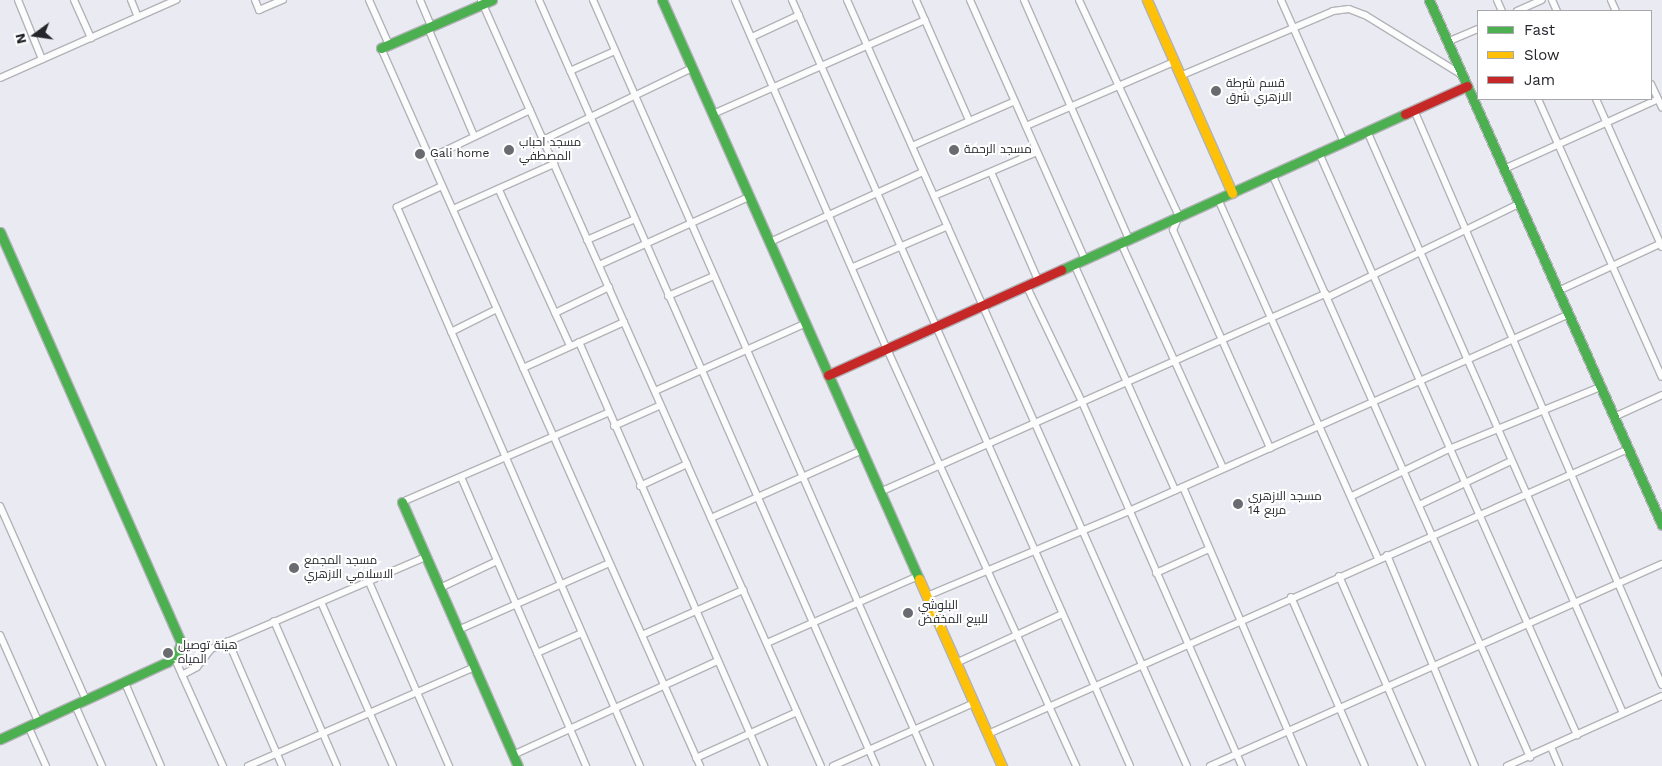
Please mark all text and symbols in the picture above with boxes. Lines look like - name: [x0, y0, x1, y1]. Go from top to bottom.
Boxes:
- north arrow: [10, 10, 60, 60]
- legend: [1477, 10, 1652, 100]
- text: Fast: [1524, 21, 1555, 39]
- text: N: [11, 32, 29, 46]
- text: Slow: [1524, 46, 1560, 64]
- text: Jam: [1524, 71, 1555, 89]
- place label: قسم شرطة الازهري شرق: [1226, 77, 1292, 105]
- marker: قسم شرطة الازهري شرق: [1210, 85, 1222, 97]
- place label: مسجد احباب المصطفي: [519, 136, 581, 164]
- place label: مسجد الرحمة: [964, 143, 1032, 157]
- marker: مسجد احباب المصطفي: [503, 144, 515, 156]
- marker: مسجد الرحمة: [948, 144, 960, 156]
- place label: Gali home: [430, 147, 489, 161]
- marker: Gali home: [414, 148, 426, 160]
- place label: مسجد الازهري مربع 14: [1248, 490, 1322, 518]
- marker: مسجد الازهري مربع 14: [1232, 498, 1244, 510]
- place label: مسجد المجمع الاسلامي الازهري: [304, 554, 393, 582]
- marker: مسجد المجمع الاسلامي الازهري: [288, 562, 300, 574]
- place label: البلوشي للبيع المخفض: [918, 599, 988, 627]
- marker: البلوشي للبيع المخفض: [902, 607, 914, 619]
- place label: هيئة توصيل المياه: [178, 639, 238, 667]
- marker: هيئة توصيل المياه: [162, 647, 174, 659]

